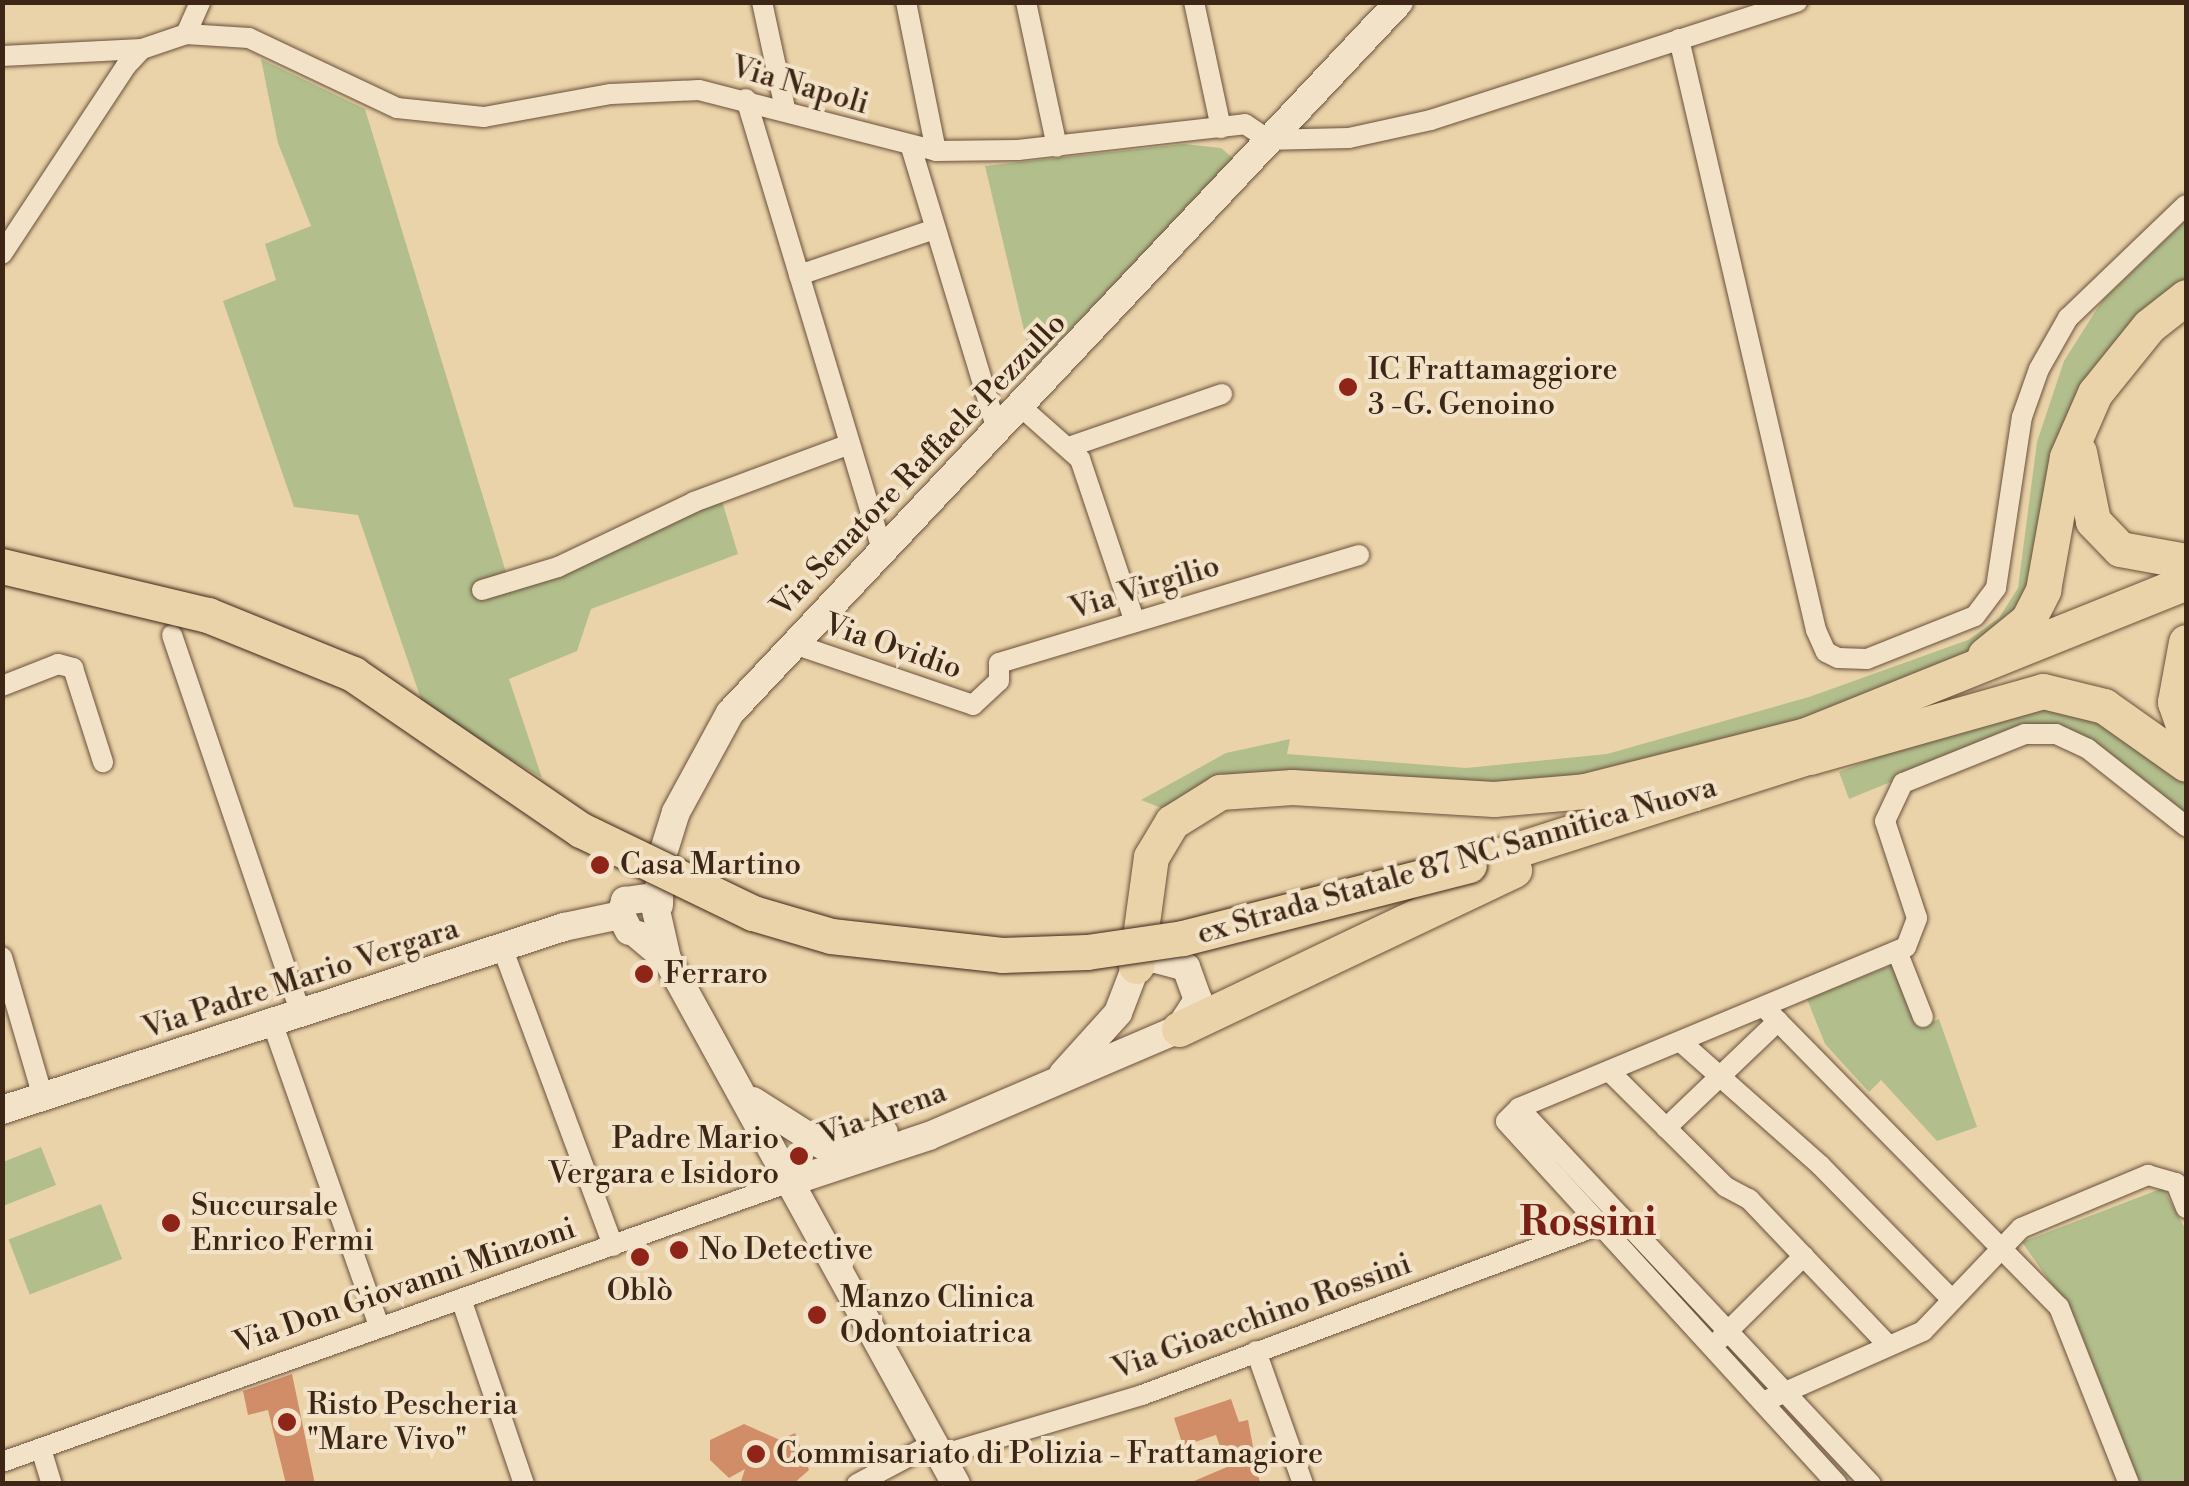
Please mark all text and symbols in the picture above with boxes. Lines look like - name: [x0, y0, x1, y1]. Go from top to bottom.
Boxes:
- street label: Via Napoli: [727, 49, 873, 123]
- street label: Via Senatore Raffaele Pezzullo: [764, 306, 1074, 624]
- place label: IC Frattamaggiore 3 -G. Genoino: [1368, 352, 1618, 422]
- marker: IC Frattamaggiore 3 -G. Genoino: [1337, 376, 1359, 398]
- street label: Via Virgilio: [1066, 548, 1224, 628]
- street label: Via Ovidio: [819, 607, 967, 687]
- street label: ex Strada Statale 87 NC Sannitica Nuova: [1193, 769, 1721, 953]
- place label: Casa Martino: [620, 847, 801, 883]
- marker: Casa Martino: [589, 854, 611, 876]
- street label: Via Padre Mario Vergara: [139, 911, 463, 1047]
- place label: Ferraro: [664, 956, 768, 992]
- marker: Ferraro: [633, 963, 655, 985]
- street label: Via Arena: [815, 1074, 951, 1154]
- place label: Padre Mario Vergara e Isidoro: [548, 1121, 779, 1192]
- marker: Padre Mario Vergara e Isidoro: [788, 1145, 810, 1167]
- place label: Succursale Enrico Fermi: [191, 1188, 374, 1258]
- district label: Rossini: [1519, 1199, 1657, 1247]
- street label: Via Don Giovanni Minzoni: [230, 1211, 580, 1361]
- marker: Succursale Enrico Fermi: [160, 1212, 182, 1234]
- place label: No Detective: [699, 1232, 873, 1268]
- marker: No Detective: [668, 1239, 690, 1261]
- marker: Oblò: [629, 1246, 651, 1268]
- street label: Via Gioacchino Rossini: [1108, 1246, 1416, 1388]
- place label: Oblò: [607, 1273, 673, 1309]
- place label: Manzo Clinica Odontoiatrica: [840, 1280, 1035, 1350]
- marker: Manzo Clinica Odontoiatrica: [804, 1302, 830, 1328]
- place label: Risto Pescheria "Mare Vivo": [307, 1387, 518, 1458]
- marker: Risto Pescheria "Mare Vivo": [276, 1411, 298, 1433]
- place label: Commisariato di Polizia - Frattamagiore: [776, 1436, 1323, 1472]
- marker: Commisariato di Polizia - Frattamagiore: [745, 1443, 767, 1465]

